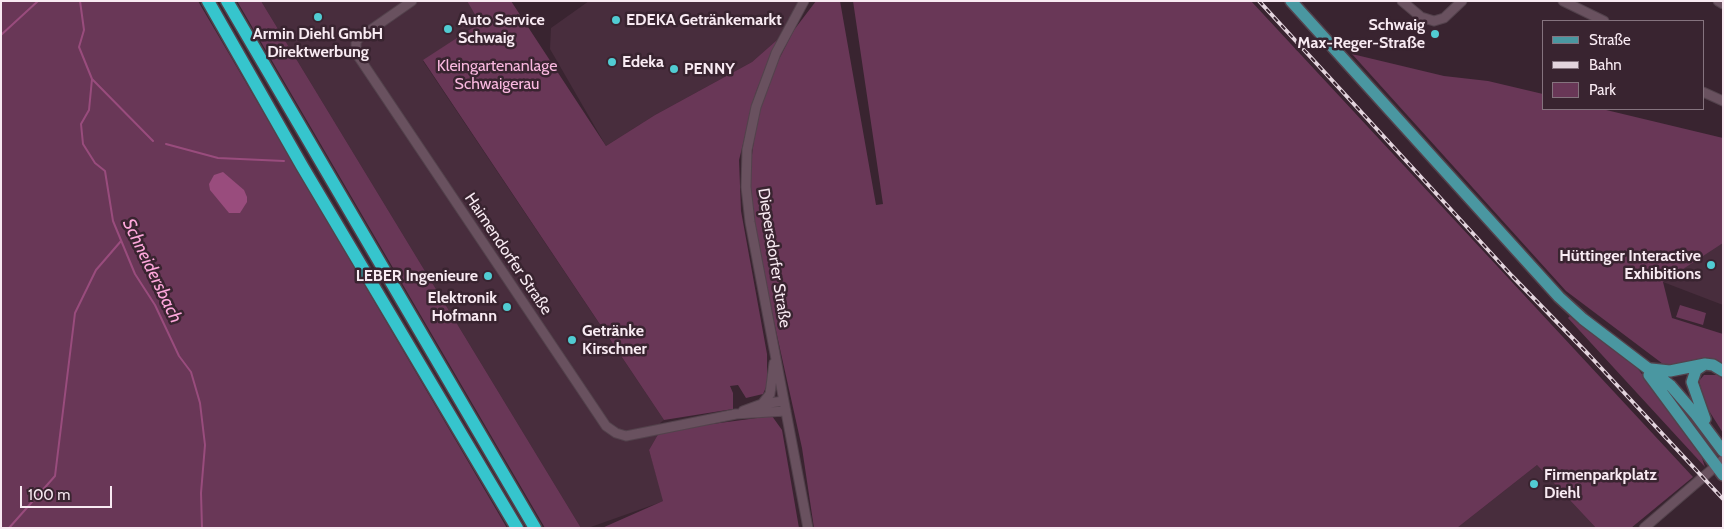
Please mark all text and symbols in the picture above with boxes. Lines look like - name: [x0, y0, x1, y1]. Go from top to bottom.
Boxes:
- place label: Auto Service Schwaig: [458, 10, 545, 48]
- place label: EDEKA Getränkemarkt: [626, 10, 782, 30]
- marker: Armin Diehl GmbH Direktwerbung: [312, 11, 324, 23]
- marker: EDEKA Getränkemarkt: [610, 14, 622, 26]
- place label: Schwaig Max-Reger-Straße: [1297, 15, 1425, 53]
- legend: [1542, 20, 1704, 110]
- marker: Auto Service Schwaig: [442, 23, 454, 35]
- place label: Armin Diehl GmbH Direktwerbung: [253, 24, 383, 62]
- marker: Schwaig Max-Reger-Straße: [1429, 28, 1441, 40]
- text: Straße: [1589, 31, 1631, 49]
- place label: Edeka: [622, 52, 664, 72]
- park label: Kleingartenanlage Schwaigerau: [437, 56, 557, 94]
- marker: Edeka: [606, 56, 618, 68]
- text: Bahn: [1589, 56, 1622, 74]
- place label: PENNY: [684, 59, 735, 79]
- marker: PENNY: [668, 63, 680, 75]
- text: Park: [1589, 81, 1616, 99]
- street label: Diepersdorfer Straße: [753, 187, 795, 329]
- street label: Haimendorfer Straße: [460, 190, 556, 318]
- water label: Schneidersbach: [117, 215, 187, 327]
- place label: Hüttinger Interactive Exhibitions: [1559, 246, 1701, 284]
- marker: Hüttinger Interactive Exhibitions: [1705, 259, 1717, 271]
- place label: LEBER Ingenieure: [356, 266, 478, 286]
- marker: LEBER Ingenieure: [482, 270, 494, 282]
- place label: Elektronik Hofmann: [428, 288, 497, 326]
- marker: Elektronik Hofmann: [501, 301, 513, 313]
- place label: Getränke Kirschner: [582, 321, 647, 359]
- marker: Getränke Kirschner: [566, 334, 578, 346]
- place label: Firmenparkplatz Diehl: [1544, 465, 1657, 503]
- scale bar: [22, 476, 115, 508]
- marker: Firmenparkplatz Diehl: [1528, 478, 1540, 490]
- text: 100 m: [28, 486, 70, 504]

